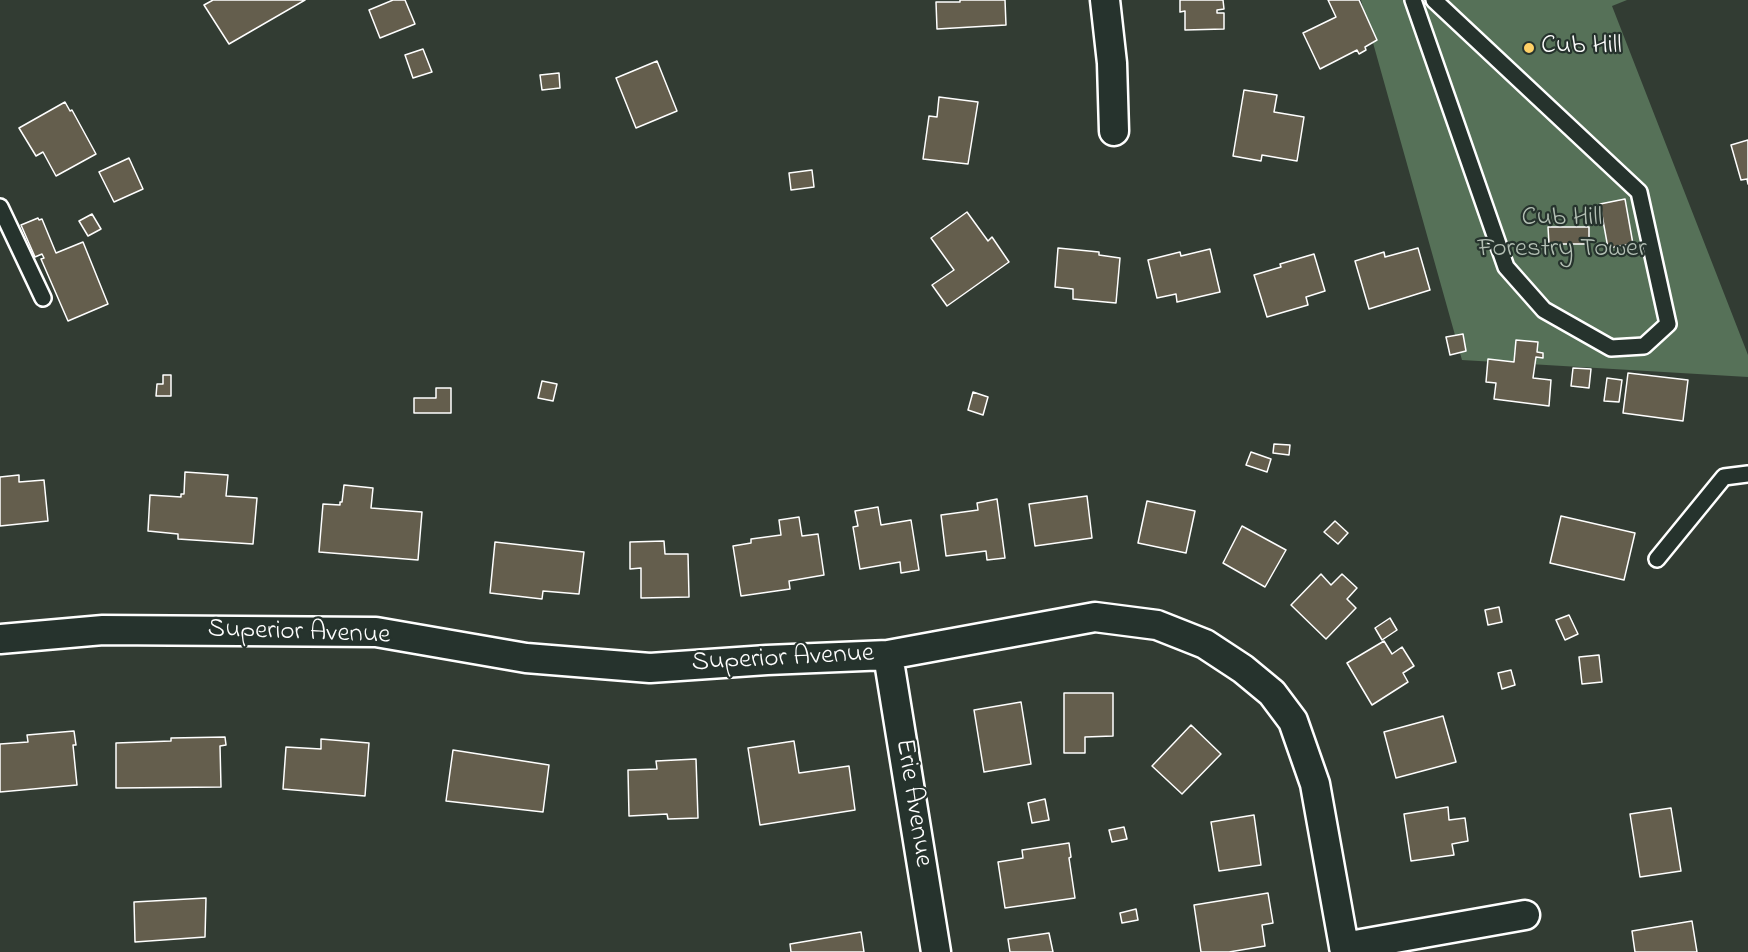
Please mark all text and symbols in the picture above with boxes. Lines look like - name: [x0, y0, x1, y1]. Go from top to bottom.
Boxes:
- place label: Cub Hill: [1541, 32, 1622, 64]
- marker: Cub Hill: [1522, 41, 1536, 55]
- park label: Cub Hill Forestry Tower: [1477, 204, 1647, 267]
- street label: Superior Avenue: [207, 615, 391, 653]
- street label: Superior Avenue: [691, 639, 875, 681]
- street label: Erie Avenue: [886, 737, 938, 869]

